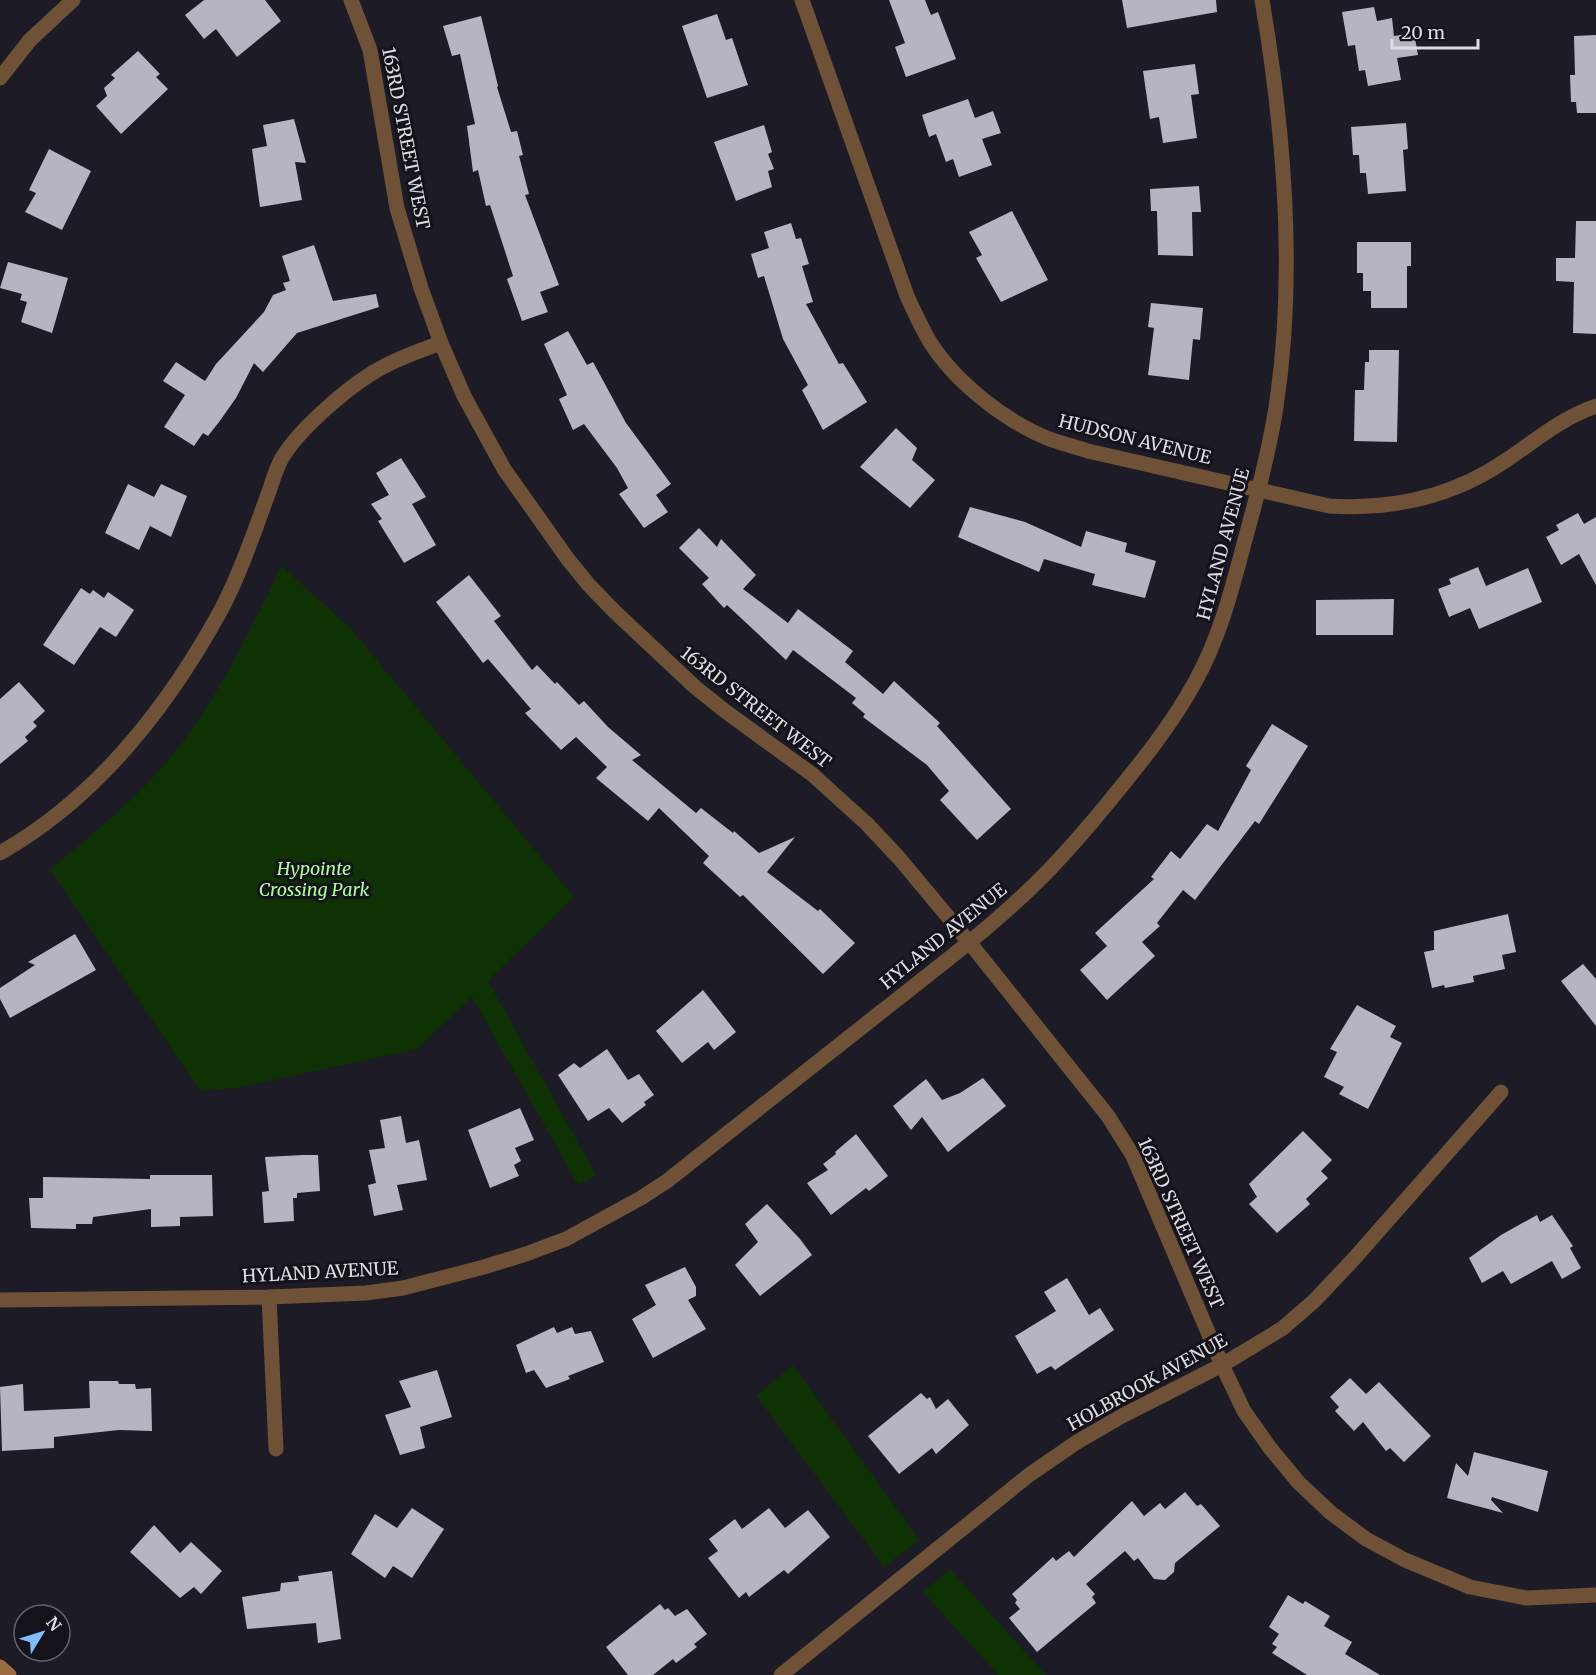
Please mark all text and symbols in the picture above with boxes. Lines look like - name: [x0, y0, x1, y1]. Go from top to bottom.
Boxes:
- scale bar: [1392, 12, 1478, 50]
- text: 20 m: [1401, 21, 1445, 44]
- street label: 163RD STREET WEST: [377, 45, 435, 231]
- street label: HUDSON AVENUE: [1056, 409, 1214, 469]
- street label: HYLAND AVENUE: [1192, 465, 1254, 622]
- street label: 163RD STREET WEST: [676, 641, 836, 773]
- park label: Hypointe Crossing Park: [259, 857, 370, 901]
- street label: HYLAND AVENUE: [875, 878, 1011, 994]
- street label: 163RD STREET WEST: [1133, 1134, 1229, 1313]
- street label: HYLAND AVENUE: [241, 1256, 399, 1288]
- street label: HOLBROOK AVENUE: [1063, 1328, 1231, 1436]
- north arrow: [12, 1603, 72, 1663]
- text: N: [42, 1613, 66, 1635]

